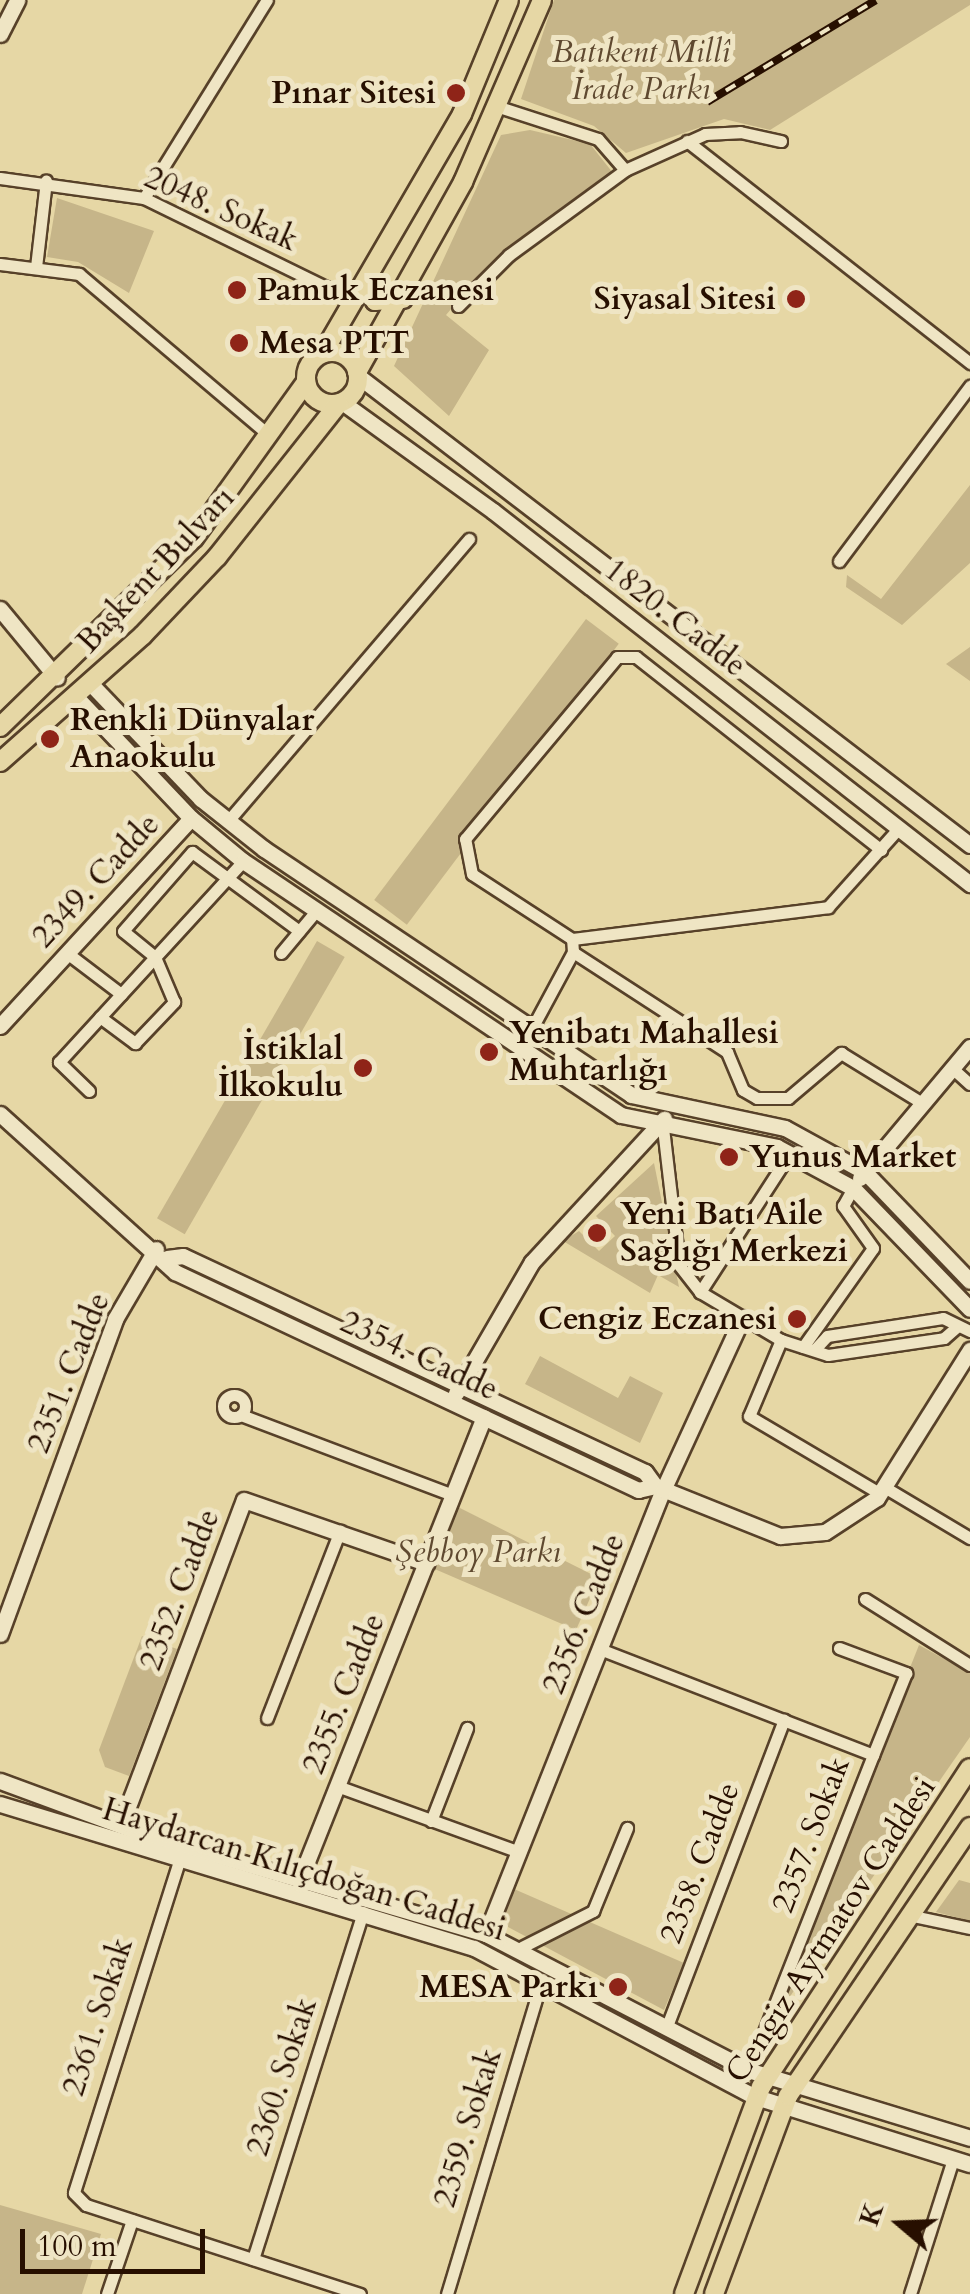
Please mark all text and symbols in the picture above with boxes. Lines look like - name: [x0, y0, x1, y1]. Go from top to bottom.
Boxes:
- park label: Batıkent Millî İrade Parkı: [552, 34, 730, 109]
- place label: Pınar Sitesi: [271, 74, 436, 112]
- marker: Pınar Sitesi: [445, 82, 467, 104]
- street label: 2048. Sokak: [138, 158, 304, 260]
- place label: Pamuk Eczanesi: [257, 271, 494, 309]
- marker: Pamuk Eczanesi: [226, 279, 248, 301]
- place label: Siyasal Sitesi: [594, 280, 776, 318]
- marker: Siyasal Sitesi: [785, 288, 807, 310]
- place label: Mesa PTT: [259, 324, 410, 362]
- marker: Mesa PTT: [228, 332, 250, 354]
- street label: Başkent Bulvarı: [69, 479, 243, 661]
- street label: 1820. Cadde: [597, 551, 753, 685]
- place label: Renkli Dünyalar Anaokulu: [70, 702, 314, 777]
- marker: Renkli Dünyalar Anaokulu: [39, 728, 61, 750]
- street label: 2349. Cadde: [24, 806, 168, 956]
- place label: Yenibatı Mahallesi Muhtarlığı: [509, 1015, 779, 1090]
- place label: İstiklal İlkokulu: [218, 1031, 343, 1106]
- marker: Yenibatı Mahallesi Muhtarlığı: [478, 1041, 500, 1063]
- marker: İstiklal İlkokulu: [352, 1057, 374, 1079]
- place label: Yunus Market: [749, 1138, 956, 1176]
- marker: Yunus Market: [718, 1146, 740, 1168]
- place label: Yeni Batı Aile Sağlığı Merkezi: [620, 1196, 848, 1271]
- marker: Yeni Batı Aile Sağlığı Merkezi: [584, 1220, 610, 1246]
- street label: 2351. Cadde: [20, 1287, 118, 1459]
- place label: Cengiz Eczanesi: [538, 1300, 777, 1338]
- street label: 2354. Cadde: [334, 1303, 504, 1409]
- marker: Cengiz Eczanesi: [786, 1308, 808, 1330]
- street label: 2352. Cadde: [132, 1504, 228, 1676]
- street label: 2356. Cadde: [535, 1528, 633, 1700]
- park label: Şebboy Parkı: [395, 1533, 561, 1571]
- street label: 2355. Cadde: [295, 1608, 393, 1780]
- street label: 2357. Sokak: [764, 1752, 858, 1918]
- street label: Cengiz Aytmatov Caddesi: [718, 1770, 944, 2090]
- street label: 2358. Cadde: [652, 1777, 748, 1949]
- street label: Haydarcan Kılıçdoğan Caddesi: [98, 1790, 510, 1950]
- street label: 2361. Sokak: [54, 1933, 142, 2101]
- place label: MESA Parkı: [419, 1968, 598, 2006]
- marker: MESA Parkı: [607, 1976, 629, 1998]
- street label: 2360. Sokak: [238, 1993, 326, 2161]
- street label: 2359. Sokak: [426, 2044, 510, 2212]
- north arrow: [850, 2174, 950, 2274]
- text: K: [850, 2197, 893, 2231]
- scale bar: [25, 2209, 210, 2271]
- text: 100 m: [37, 2226, 117, 2267]

